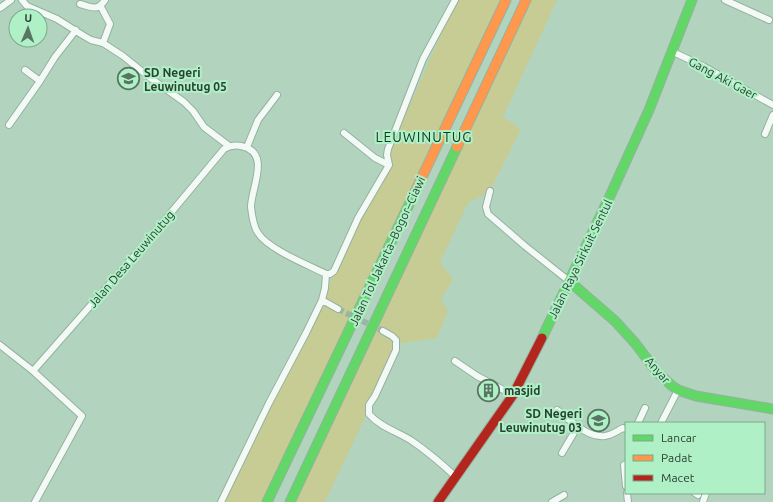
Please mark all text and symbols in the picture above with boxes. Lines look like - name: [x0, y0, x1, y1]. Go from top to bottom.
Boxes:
- north arrow: [8, 8, 48, 48]
- text: U: [24, 12, 32, 24]
- street label: Gang Aki Gaer: [687, 55, 760, 102]
- school or university icon: SD Negeri Leuwinutug 05: [116, 66, 142, 92]
- place label: SD Negeri Leuwinutug 05: [144, 66, 227, 93]
- district label: LEUWINUTUG: [375, 129, 473, 145]
- street label: Jalan Tol Jakarta–Bogor–Ciawi: [347, 174, 427, 328]
- street label: Jalan Raya Sirkuit Sentul: [545, 197, 615, 321]
- street label: Jalan Desa Leuwinutug: [85, 208, 177, 310]
- street label: Anyar: [643, 354, 673, 386]
- building icon: masjid: [476, 377, 502, 403]
- place label: masjid: [504, 384, 540, 397]
- place label: SD Negeri Leuwinutug 03: [499, 407, 582, 434]
- school or university icon: SD Negeri Leuwinutug 03: [585, 407, 611, 433]
- legend: [625, 422, 765, 494]
- text: Lancar: [661, 431, 697, 444]
- text: Padat: [661, 451, 692, 464]
- text: Macet: [661, 471, 695, 484]

